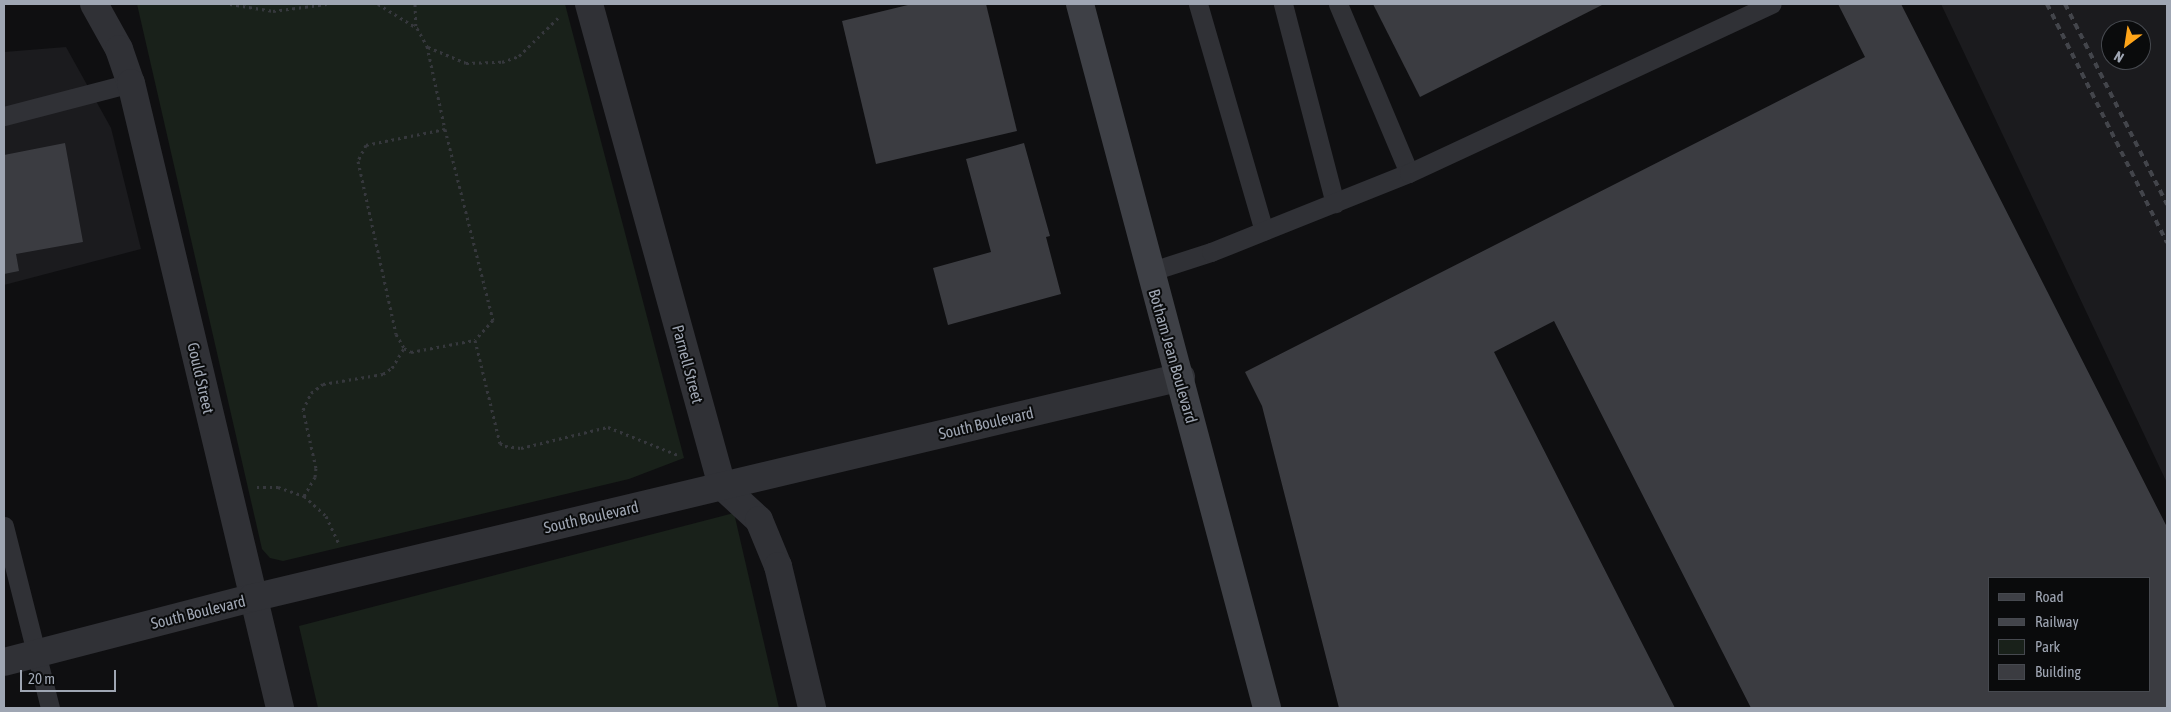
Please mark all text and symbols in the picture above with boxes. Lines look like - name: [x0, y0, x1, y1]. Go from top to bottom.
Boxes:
- north arrow: [2101, 20, 2151, 70]
- text: N: [2111, 48, 2126, 66]
- street label: Botham Jean Boulevard: [1145, 287, 1201, 425]
- street label: Parnell Street: [668, 323, 708, 405]
- street label: Gould Street: [183, 340, 219, 416]
- street label: South Boulevard: [937, 403, 1035, 443]
- street label: South Boulevard: [542, 497, 640, 537]
- legend: [1988, 577, 2151, 692]
- text: Road: [2035, 588, 2064, 605]
- street label: South Boulevard: [149, 591, 247, 633]
- text: Railway: [2035, 613, 2079, 630]
- text: Park: [2035, 638, 2060, 655]
- scale bar: [22, 660, 119, 692]
- text: Building: [2035, 663, 2081, 680]
- text: 20 m: [28, 670, 55, 687]

